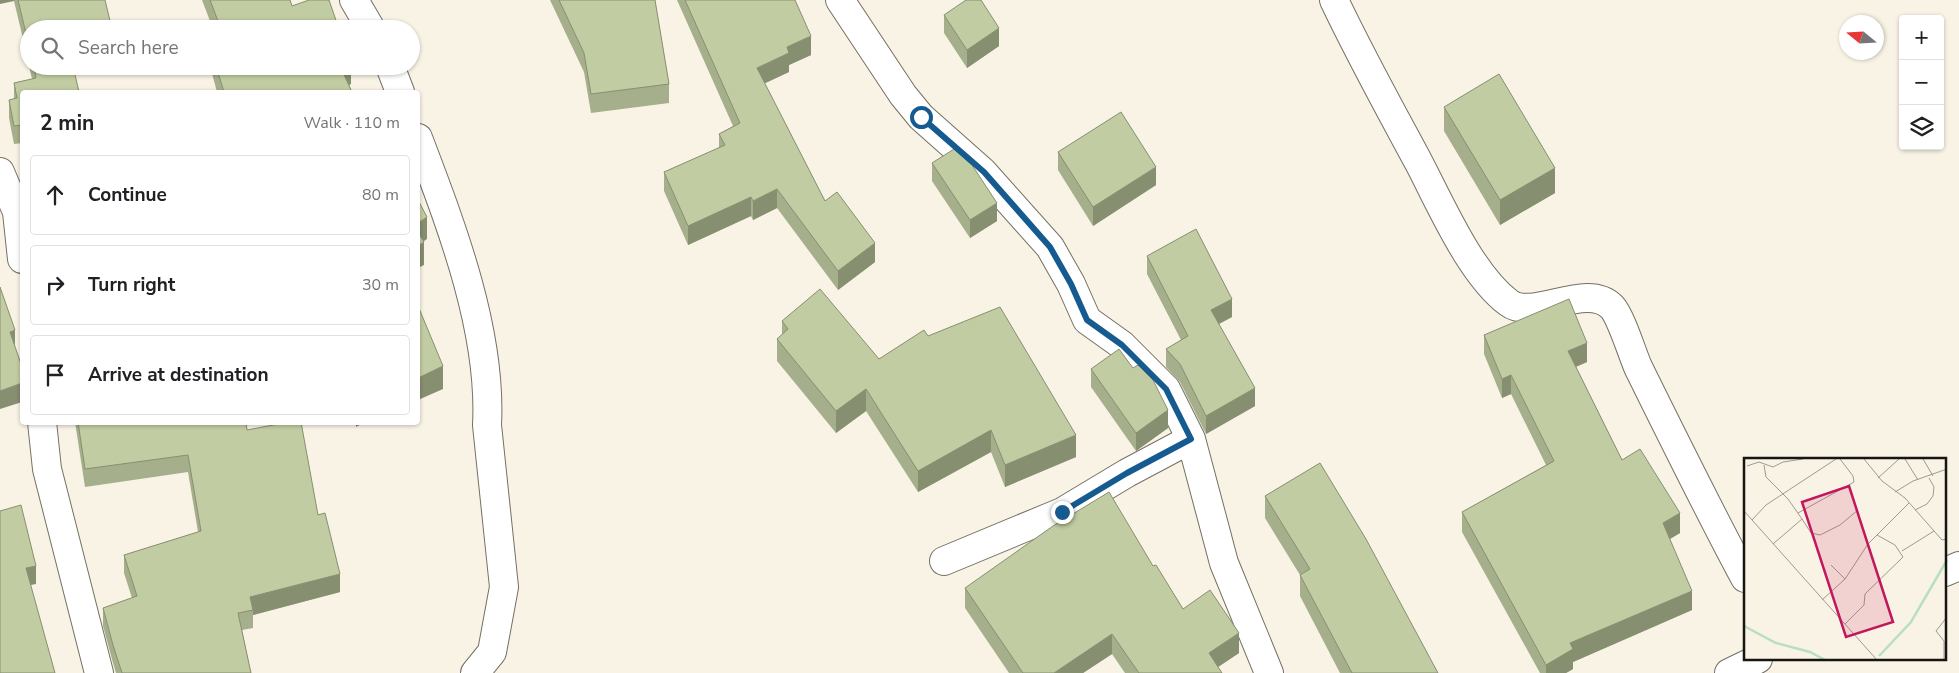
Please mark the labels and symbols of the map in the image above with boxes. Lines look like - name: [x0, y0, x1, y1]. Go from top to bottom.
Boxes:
- north arrow: [1839, 15, 1884, 60]
- route start: [910, 106, 933, 129]
- inset map: [1744, 458, 1946, 660]
- route end: [1051, 501, 1074, 524]

